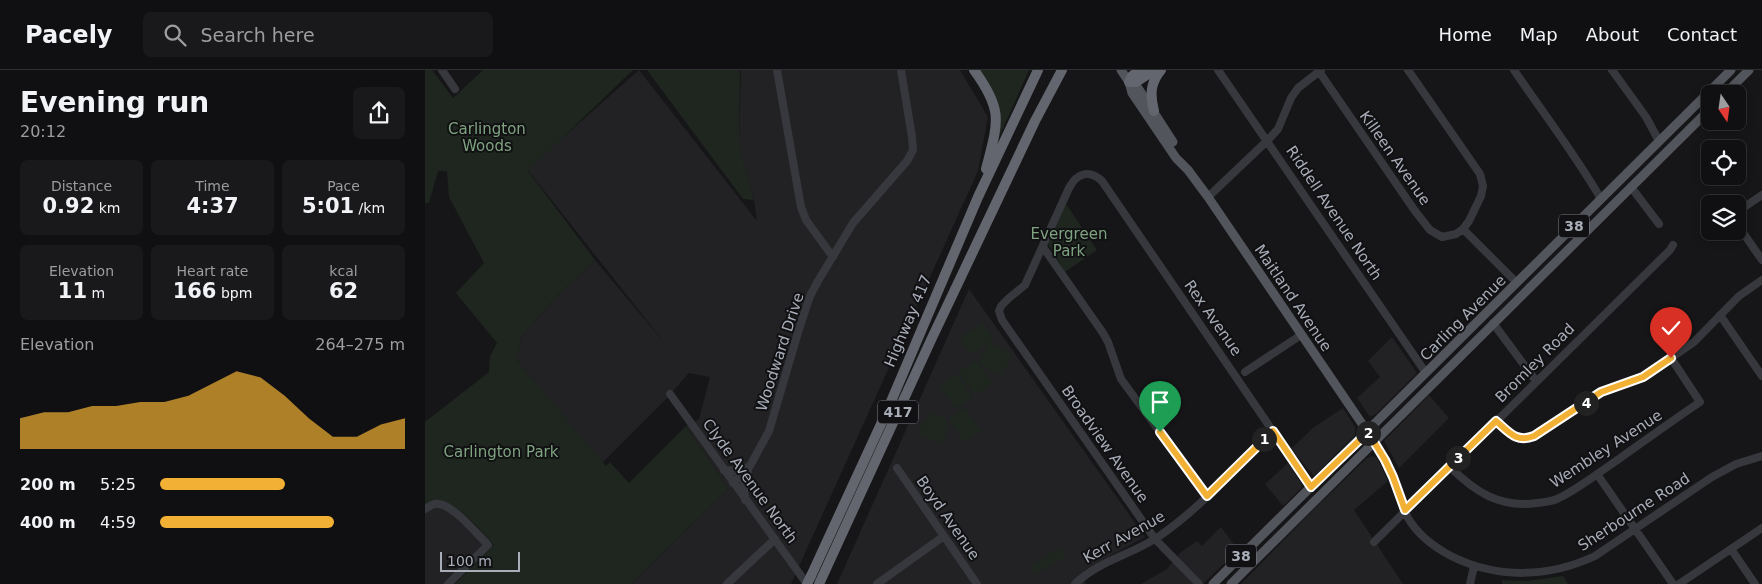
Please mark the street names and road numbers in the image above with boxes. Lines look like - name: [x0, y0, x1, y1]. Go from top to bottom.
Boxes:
- street label: Killeen Avenue: [1356, 107, 1434, 209]
- street label: Riddell Avenue North: [1282, 142, 1386, 284]
- road number: 38: [1559, 214, 1589, 238]
- street label: Maitland Avenue: [1251, 241, 1335, 355]
- street label: Carling Avenue: [1416, 271, 1510, 365]
- street label: Highway 417: [881, 272, 935, 370]
- street label: Rex Avenue: [1180, 277, 1246, 359]
- street label: Woodward Drive: [752, 290, 808, 414]
- street label: Bromley Road: [1492, 320, 1578, 406]
- street label: Broadview Avenue: [1058, 382, 1152, 506]
- road number: 417: [878, 401, 918, 424]
- street label: Wembley Avenue: [1547, 406, 1665, 492]
- street label: Clyde Avenue North: [699, 415, 801, 547]
- street label: Sherbourne Road: [1575, 469, 1693, 555]
- street label: Boyd Avenue: [912, 473, 984, 563]
- street label: Kerr Avenue: [1080, 507, 1168, 567]
- road number: 38: [1226, 544, 1256, 568]

